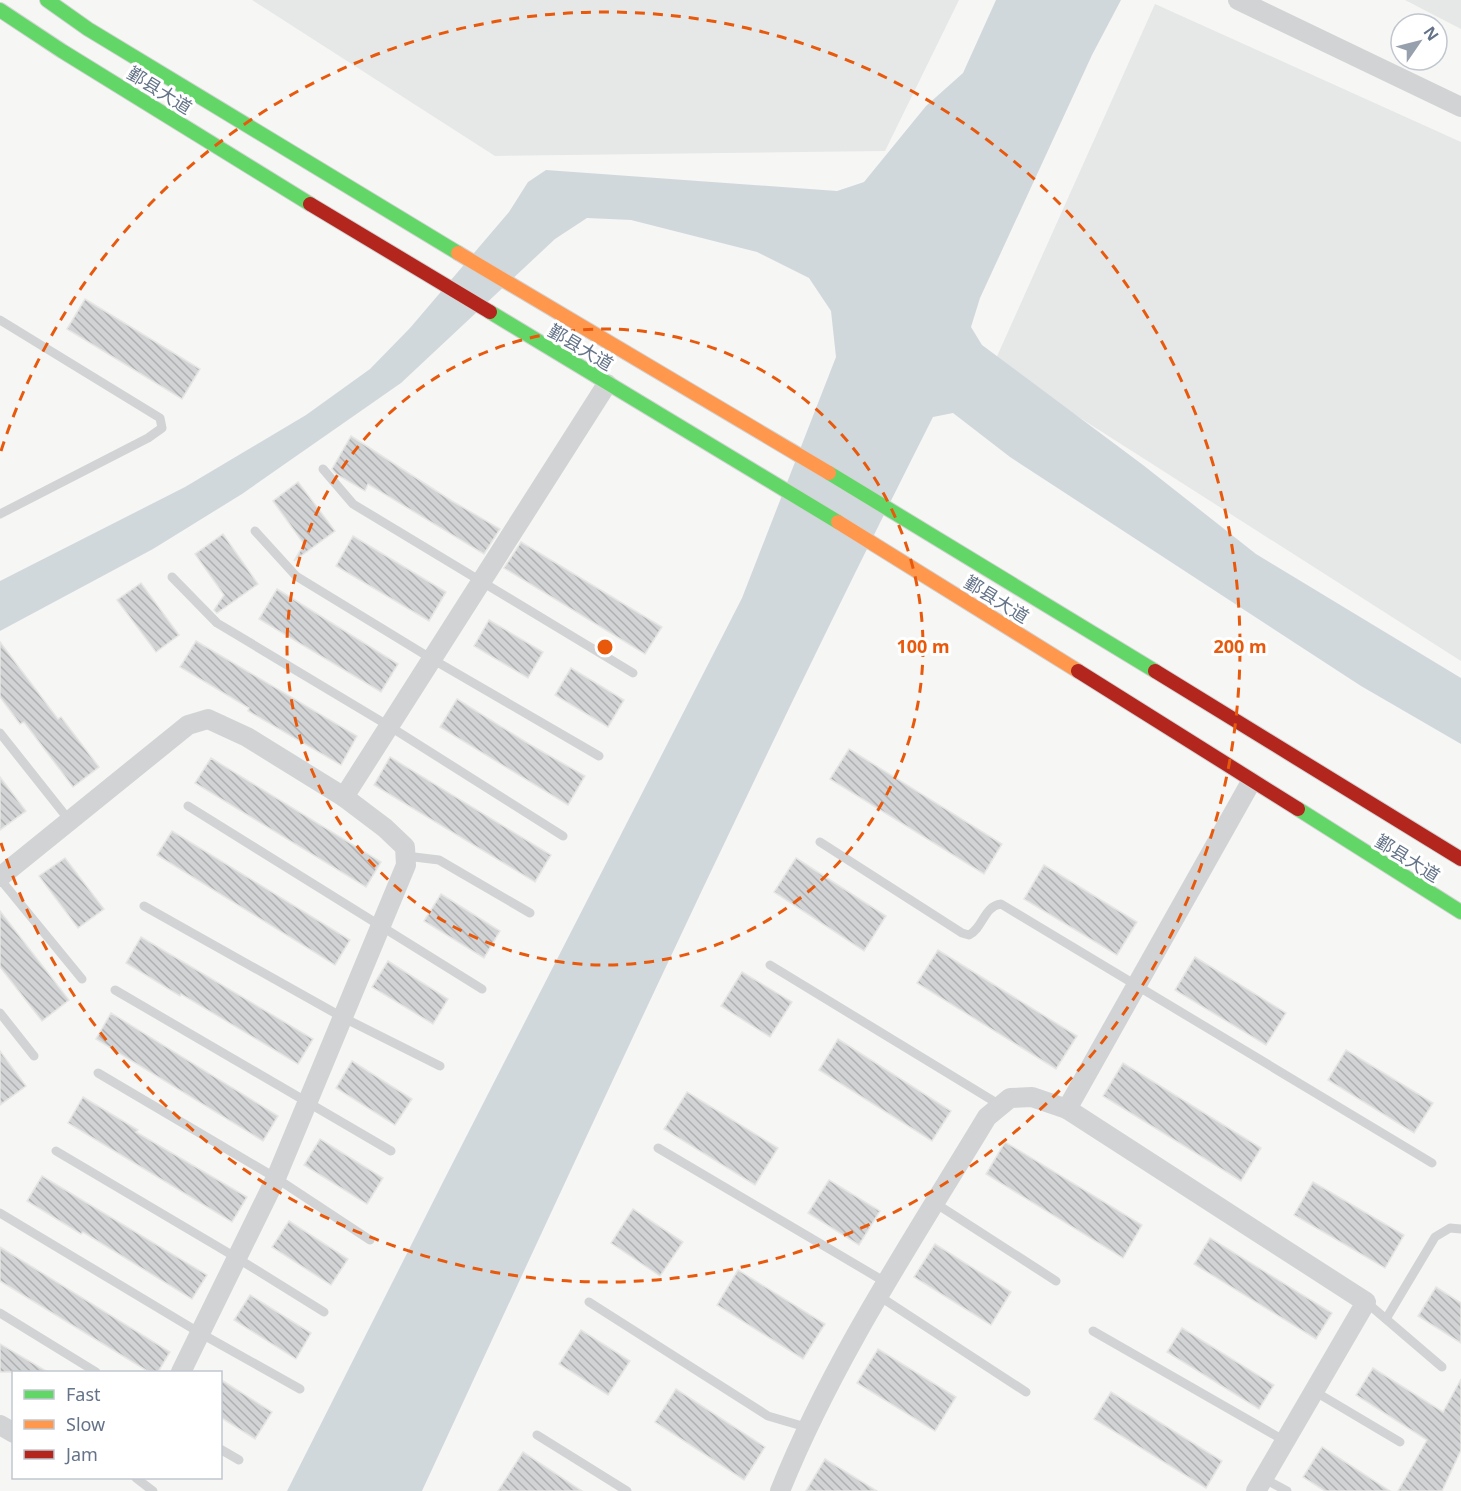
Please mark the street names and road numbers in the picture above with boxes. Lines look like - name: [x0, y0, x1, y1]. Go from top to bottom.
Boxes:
- street label: 鄞县大道: [123, 61, 197, 119]
- street label: 鄞县大道: [544, 318, 618, 376]
- street label: 鄞县大道: [960, 570, 1034, 628]
- street label: 鄞县大道: [1371, 829, 1445, 887]

